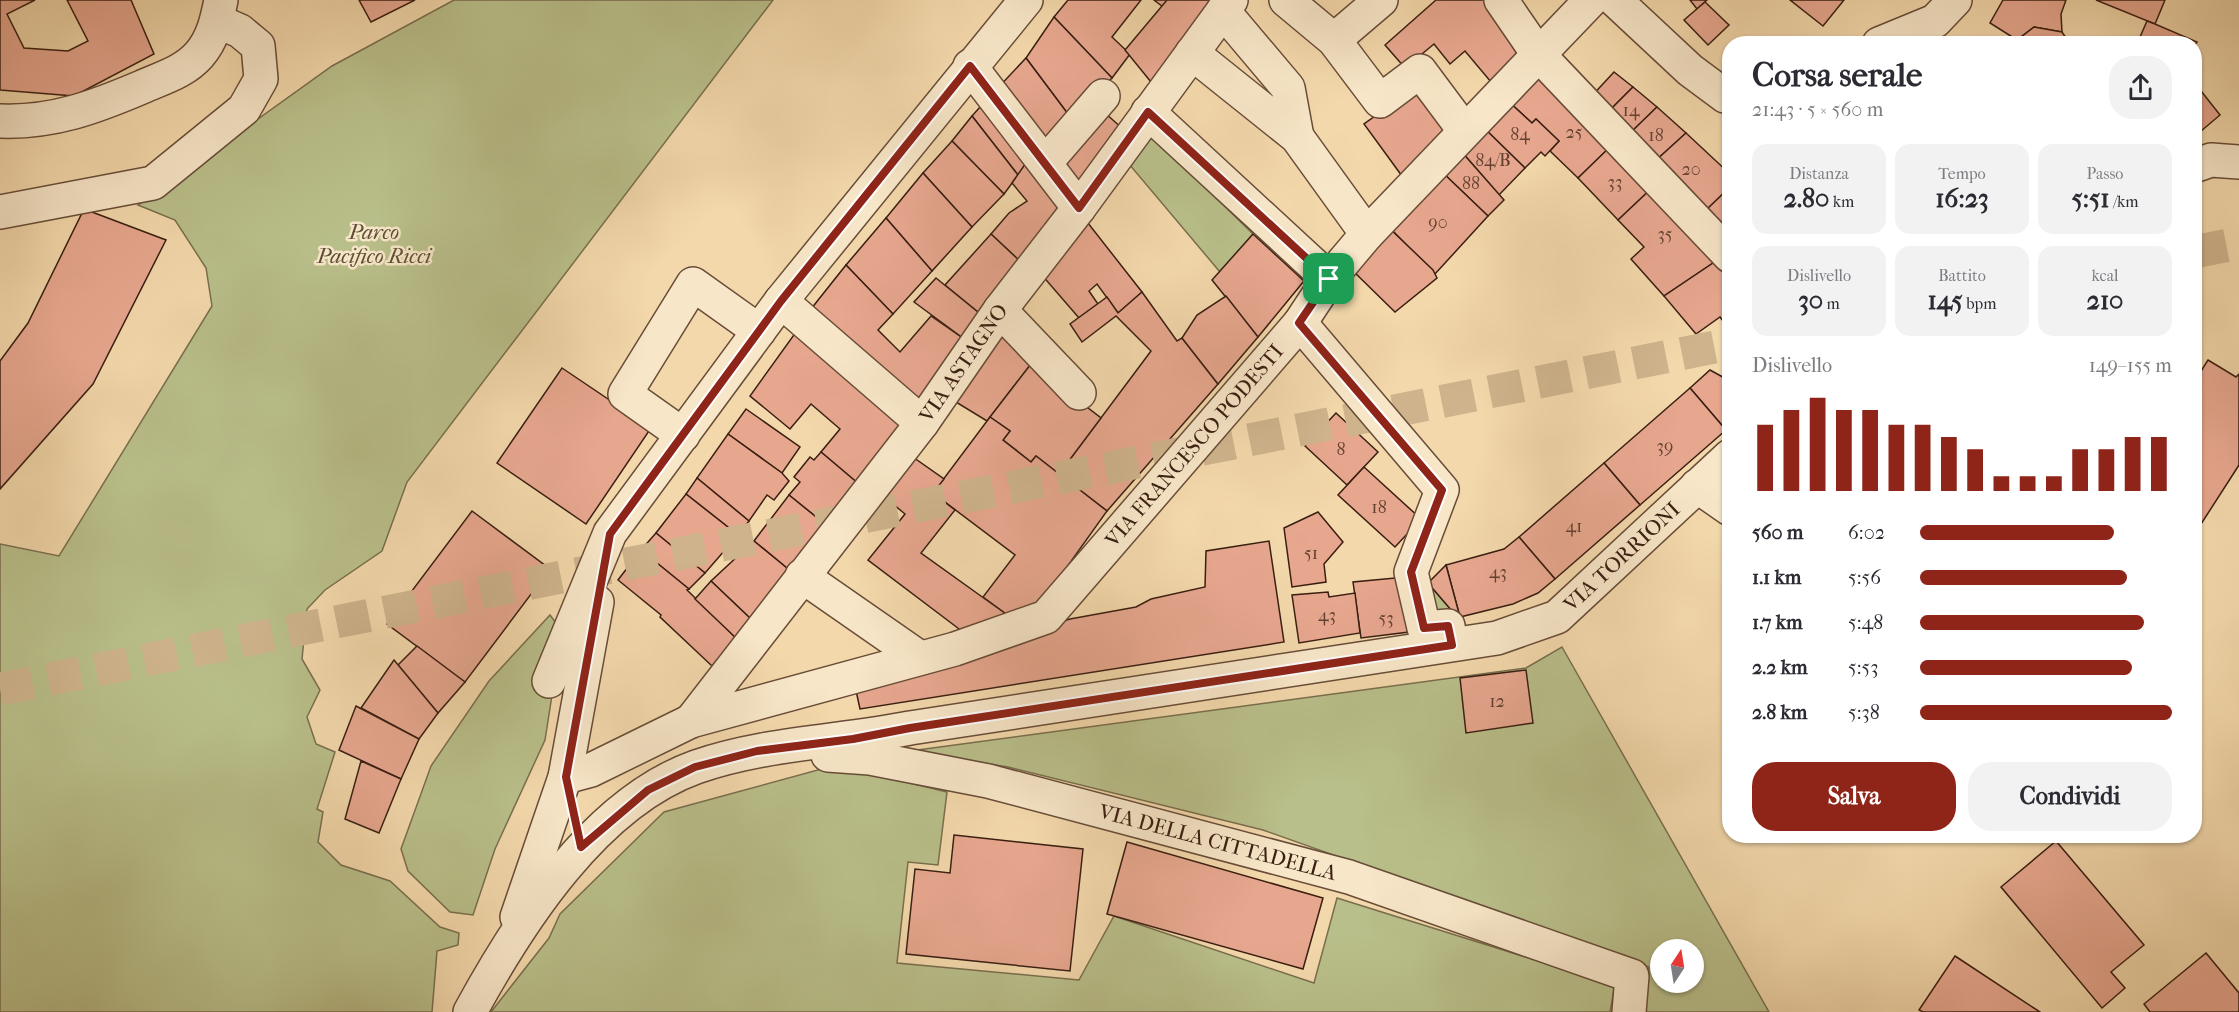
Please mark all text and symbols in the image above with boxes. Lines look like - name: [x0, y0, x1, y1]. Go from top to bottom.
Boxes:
- text: Corsa serale: [1752, 56, 1922, 95]
- button: share: [2109, 56, 2172, 119]
- text: 21:43 · 5 × 560 m: [1752, 98, 1883, 121]
- house number: 14: [1622, 100, 1640, 121]
- house number: 25: [1565, 122, 1583, 143]
- house number: 84: [1510, 124, 1530, 145]
- house number: 18: [1648, 125, 1664, 146]
- house number: 84/B: [1475, 150, 1511, 171]
- house number: 20: [1681, 159, 1701, 180]
- text: Distanza: [1789, 164, 1849, 183]
- text: Tempo: [1938, 164, 1986, 183]
- text: Passo: [2087, 164, 2123, 183]
- house number: 33: [1608, 172, 1622, 193]
- house number: 88: [1462, 173, 1480, 194]
- text: 2.80: [1784, 183, 1829, 214]
- text: 16:23: [1935, 183, 1989, 214]
- text: 5:51: [2072, 183, 2110, 214]
- text: km: [1829, 192, 1854, 211]
- text: /km: [2110, 192, 2138, 211]
- house number: 90: [1428, 212, 1448, 233]
- park label: Parco Pacifico Ricci: [316, 220, 433, 268]
- house number: 35: [1657, 224, 1673, 245]
- pin: [1303, 253, 1354, 304]
- icon: arrive: [1312, 262, 1345, 295]
- text: Dislivello: [1787, 266, 1851, 285]
- text: Battito: [1938, 266, 1986, 285]
- text: kcal: [2092, 266, 2118, 285]
- text: 30: [1798, 285, 1823, 316]
- text: 145: [1928, 285, 1963, 316]
- text: 210: [2087, 285, 2123, 316]
- text: m: [1823, 294, 1840, 313]
- text: bpm: [1963, 294, 1996, 313]
- street label: VIA ASTAGNO: [914, 299, 1013, 428]
- street label: VIA FRANCESCO PODESTI: [1099, 339, 1288, 552]
- text: Dislivello: [1752, 354, 1832, 377]
- text: 149–155 m: [2089, 354, 2172, 377]
- house number: 39: [1657, 436, 1673, 457]
- house number: 8: [1336, 439, 1346, 460]
- house number: 18: [1371, 497, 1387, 518]
- street label: VIA TORRIONI: [1558, 497, 1685, 617]
- house number: 41: [1565, 516, 1583, 537]
- text: 560 m: [1752, 521, 1803, 544]
- text: 6:02: [1848, 521, 1885, 544]
- house number: 51: [1304, 543, 1318, 564]
- house number: 43: [1489, 562, 1507, 583]
- text: 1.1 km: [1752, 566, 1801, 589]
- text: 5:56: [1848, 566, 1881, 589]
- house number: 43: [1318, 605, 1336, 626]
- house number: 53: [1378, 608, 1394, 629]
- text: 1.7 km: [1752, 611, 1803, 634]
- text: 5:48: [1848, 611, 1883, 634]
- text: 2.2 km: [1752, 656, 1808, 679]
- text: 5:53: [1848, 656, 1878, 679]
- house number: 12: [1489, 691, 1505, 712]
- text: 2.8 km: [1752, 701, 1807, 724]
- text: 5:38: [1848, 701, 1880, 724]
- button: Salva: [1752, 762, 1956, 831]
- button: Condividi: [1968, 762, 2172, 831]
- street label: VIA DELLA CITTADELLA: [1095, 799, 1339, 885]
- north arrow: [1650, 939, 1704, 993]
- map controls: [1650, 939, 1704, 993]

